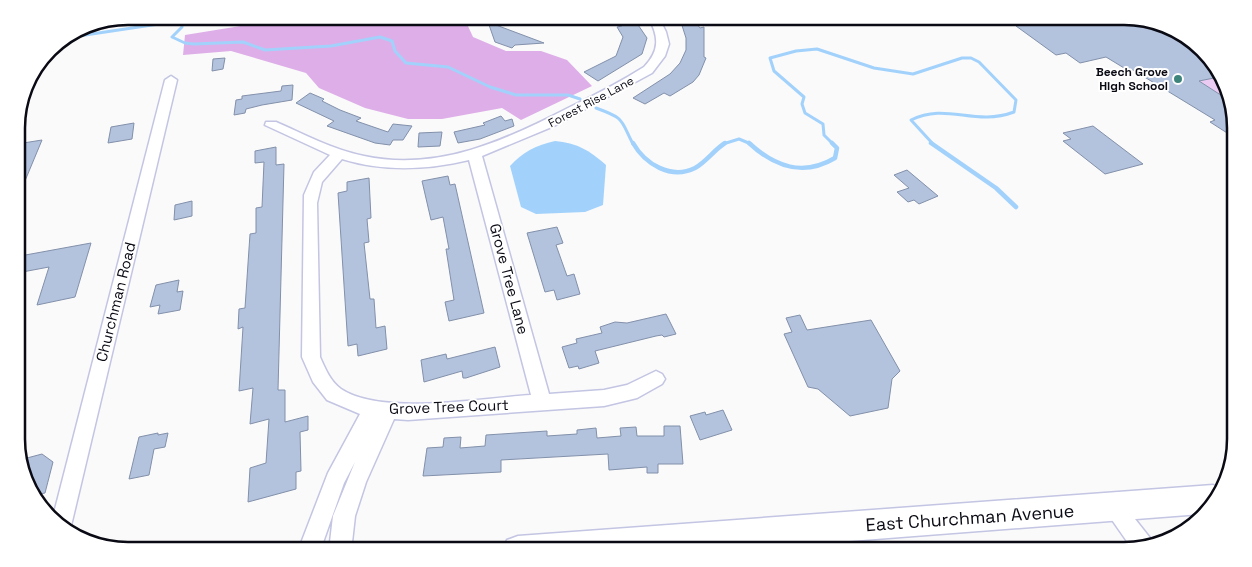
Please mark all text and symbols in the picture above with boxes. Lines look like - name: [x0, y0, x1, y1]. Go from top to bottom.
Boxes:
- place label: Beech Grove High School: [1096, 64, 1168, 94]
- street label: Forest Rise Lane: [545, 73, 637, 131]
- marker: Beech Grove High School: [1172, 73, 1184, 85]
- street label: Grove Tree Lane: [486, 221, 533, 336]
- street label: Churchman Road: [91, 240, 140, 364]
- street label: Grove Tree Court: [389, 395, 509, 418]
- street label: East Churchman Avenue: [865, 499, 1075, 536]

